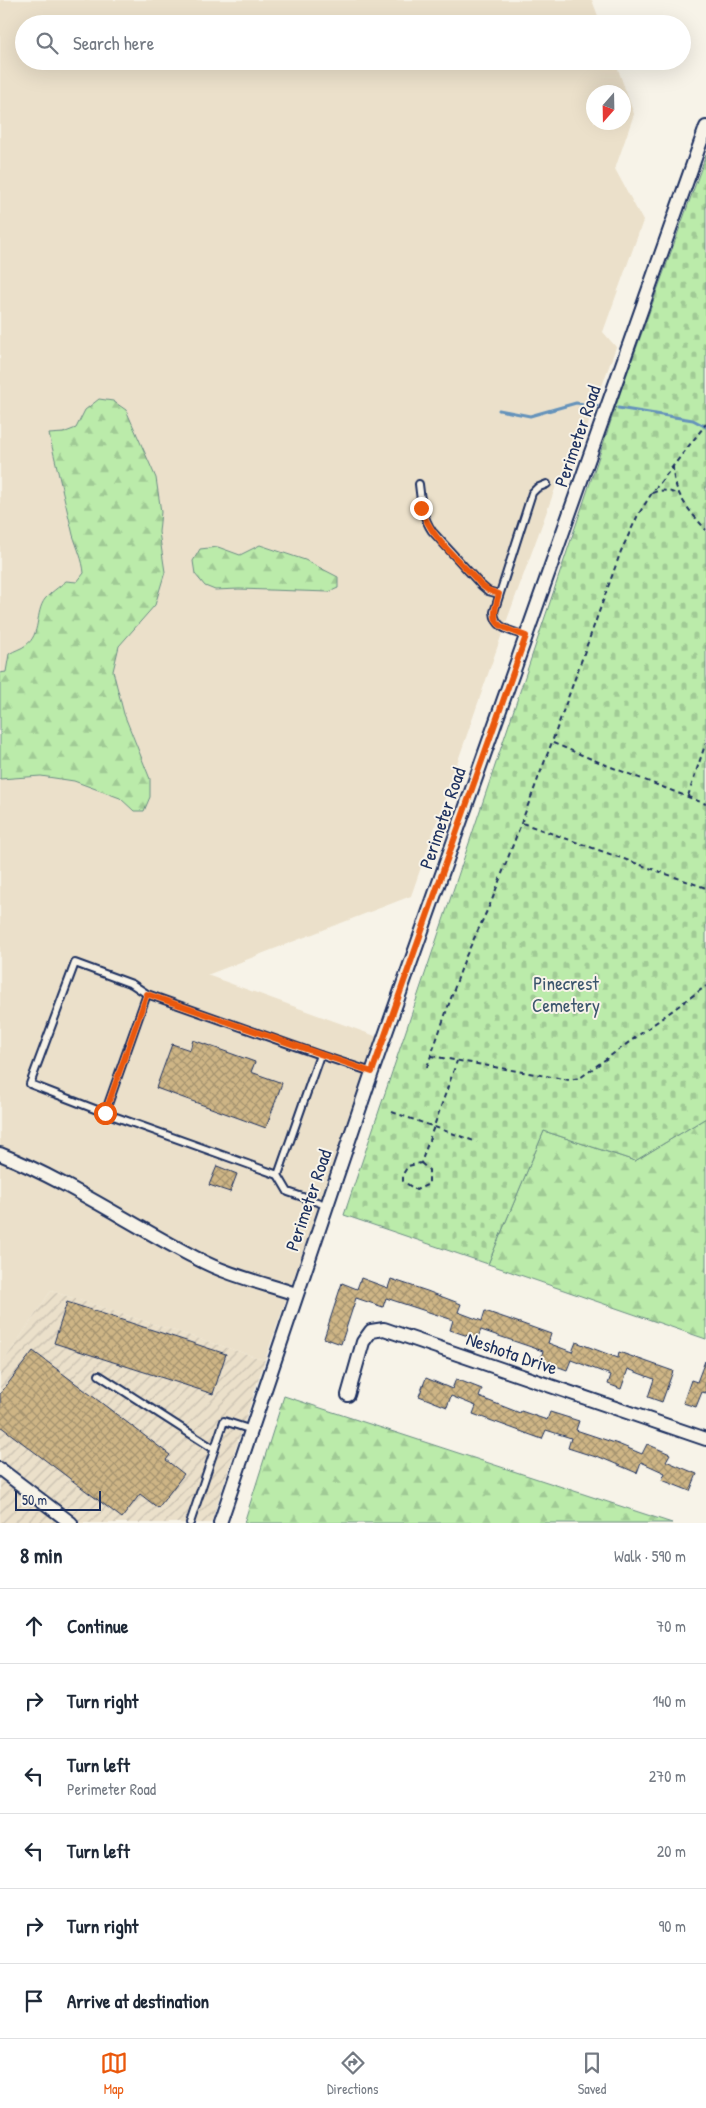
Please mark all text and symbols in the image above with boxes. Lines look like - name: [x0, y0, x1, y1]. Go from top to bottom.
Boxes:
- search box: [15, 15, 691, 70]
- icon: search: [33, 29, 61, 57]
- text: Search here: [73, 30, 154, 56]
- north arrow: [586, 85, 631, 130]
- street label: Perimeter Road: [548, 381, 607, 490]
- route end: [410, 497, 433, 520]
- street label: Perimeter Road: [413, 763, 472, 872]
- park label: Pinecrest Cemetery: [532, 970, 600, 1018]
- route start: [94, 1102, 117, 1125]
- street label: Perimeter Road: [279, 1145, 338, 1254]
- street label: Neshota Drive: [463, 1325, 561, 1381]
- scale bar: [15, 1488, 101, 1511]
- text: 50 m: [22, 1490, 47, 1509]
- text: 8 min: [20, 1541, 62, 1570]
- text: Walk · 590 m: [614, 1545, 686, 1567]
- icon: ahead: [20, 1612, 48, 1640]
- text: Continue: [67, 1613, 128, 1639]
- text: 70 m: [656, 1615, 686, 1637]
- icon: right: [20, 1687, 48, 1715]
- text: Turn right: [67, 1688, 138, 1714]
- text: 140 m: [652, 1690, 686, 1712]
- text: Turn left: [67, 1752, 130, 1778]
- icon: left: [20, 1762, 48, 1790]
- text: 270 m: [649, 1765, 686, 1787]
- text: Perimeter Road: [67, 1778, 156, 1800]
- icon: left: [20, 1837, 48, 1865]
- text: Turn left: [67, 1838, 130, 1864]
- text: 20 m: [657, 1840, 686, 1862]
- icon: right: [20, 1912, 48, 1940]
- text: Turn right: [67, 1913, 138, 1939]
- text: 90 m: [658, 1915, 686, 1937]
- icon: arrive: [20, 1987, 48, 2015]
- text: Arrive at destination: [67, 1988, 209, 2014]
- tab: Map: [100, 2049, 128, 2098]
- tab: Directions: [327, 2049, 378, 2098]
- tab: Saved: [578, 2049, 606, 2098]

